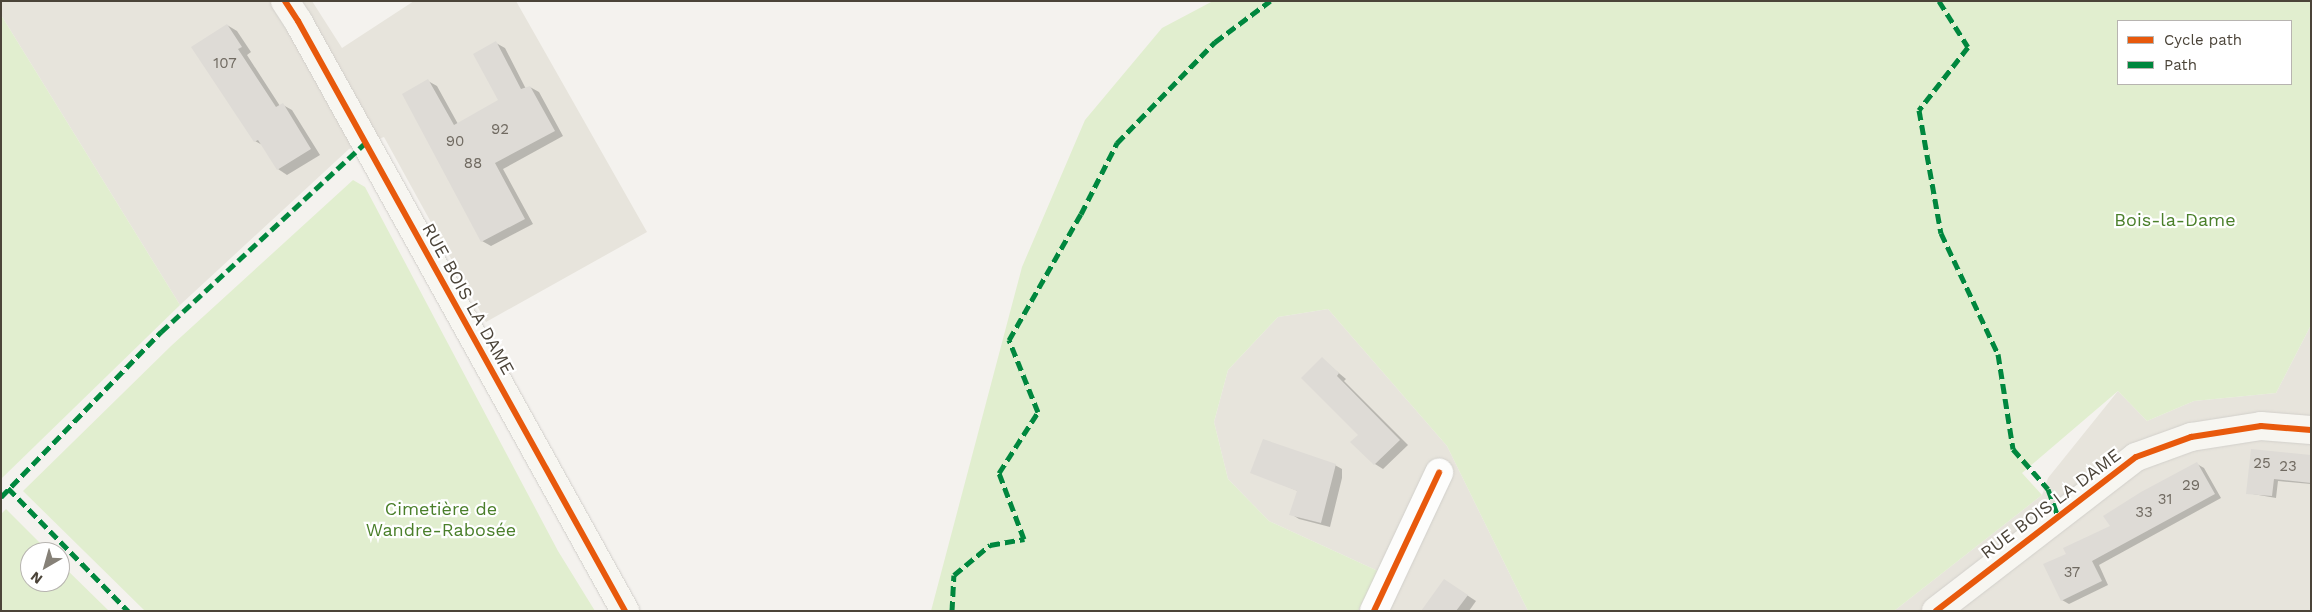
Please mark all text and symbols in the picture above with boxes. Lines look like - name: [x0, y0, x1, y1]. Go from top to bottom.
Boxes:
- legend: [2117, 20, 2292, 85]
- text: Cycle path: [2164, 31, 2242, 49]
- house number: 107: [213, 55, 237, 73]
- text: Path: [2164, 56, 2197, 74]
- house number: 92: [491, 121, 509, 139]
- house number: 90: [446, 133, 464, 151]
- house number: 88: [464, 155, 482, 173]
- park label: Bois-la-Dame: [2114, 209, 2236, 231]
- street label: RUE BOIS LA DAME: [417, 219, 519, 379]
- street label: RUE BOIS LA DAME: [1976, 444, 2126, 564]
- house number: 25: [2253, 455, 2271, 473]
- house number: 23: [2279, 458, 2297, 476]
- house number: 29: [2182, 477, 2200, 495]
- house number: 31: [2158, 491, 2172, 509]
- park label: Cimetière de Wandre-Rabosée: [366, 499, 516, 542]
- house number: 33: [2135, 504, 2153, 522]
- north arrow: [20, 542, 70, 592]
- house number: 37: [2064, 564, 2080, 582]
- text: N: [27, 569, 45, 588]

